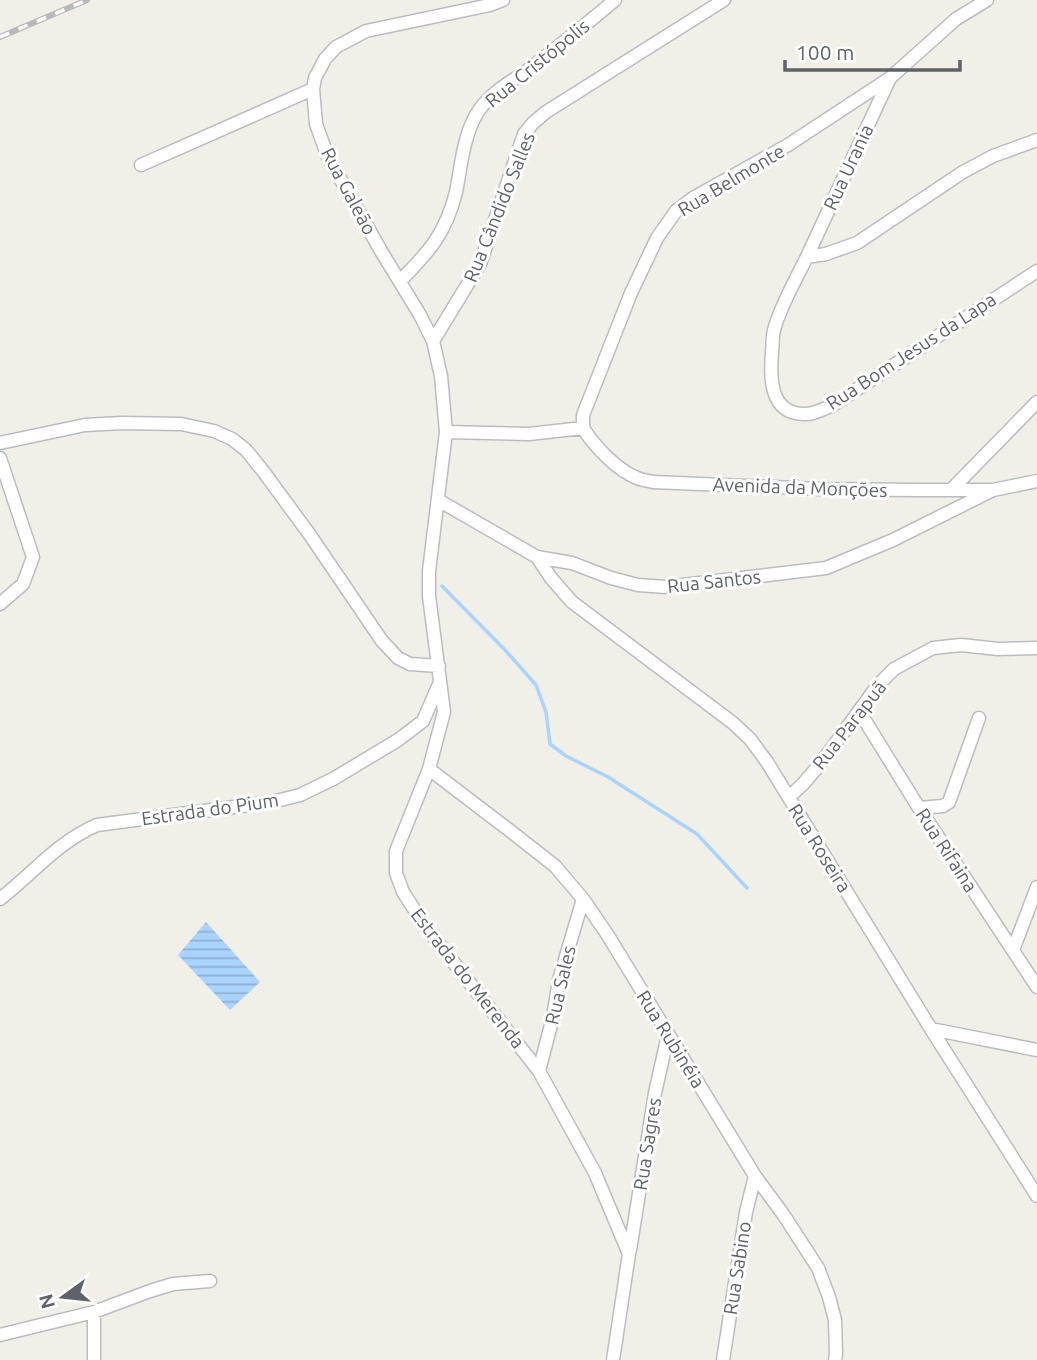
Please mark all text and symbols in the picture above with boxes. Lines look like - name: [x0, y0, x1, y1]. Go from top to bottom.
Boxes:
- street label: Rua Cristópolis: [481, 14, 593, 112]
- scale bar: [785, 28, 960, 72]
- text: 100 m: [796, 40, 854, 64]
- street label: Rua Urania: [819, 121, 877, 213]
- street label: Rua Cândido Salles: [459, 129, 539, 285]
- street label: Rua Belmonte: [674, 140, 788, 220]
- street label: Rua Galeão: [317, 144, 381, 238]
- street label: Rua Bom Jesus da Lapa: [822, 288, 1000, 414]
- street label: Avenida da Monções: [712, 473, 888, 501]
- street label: Rua Santos: [666, 565, 762, 597]
- street label: Rua Parapuã: [808, 676, 890, 774]
- street label: Estrada do Pium: [140, 788, 280, 830]
- street label: Rua Roseira: [784, 800, 856, 896]
- street label: Rua Rifaina: [912, 804, 982, 896]
- street label: Estrada do Merenda: [407, 904, 529, 1052]
- street label: Rua Sales: [540, 943, 580, 1027]
- street label: Rua Rubinéia: [632, 986, 710, 1092]
- street label: Rua Sagres: [629, 1096, 665, 1192]
- street label: Rua Sabino: [719, 1220, 755, 1316]
- north arrow: [28, 1262, 98, 1332]
- text: N: [34, 1292, 59, 1311]

